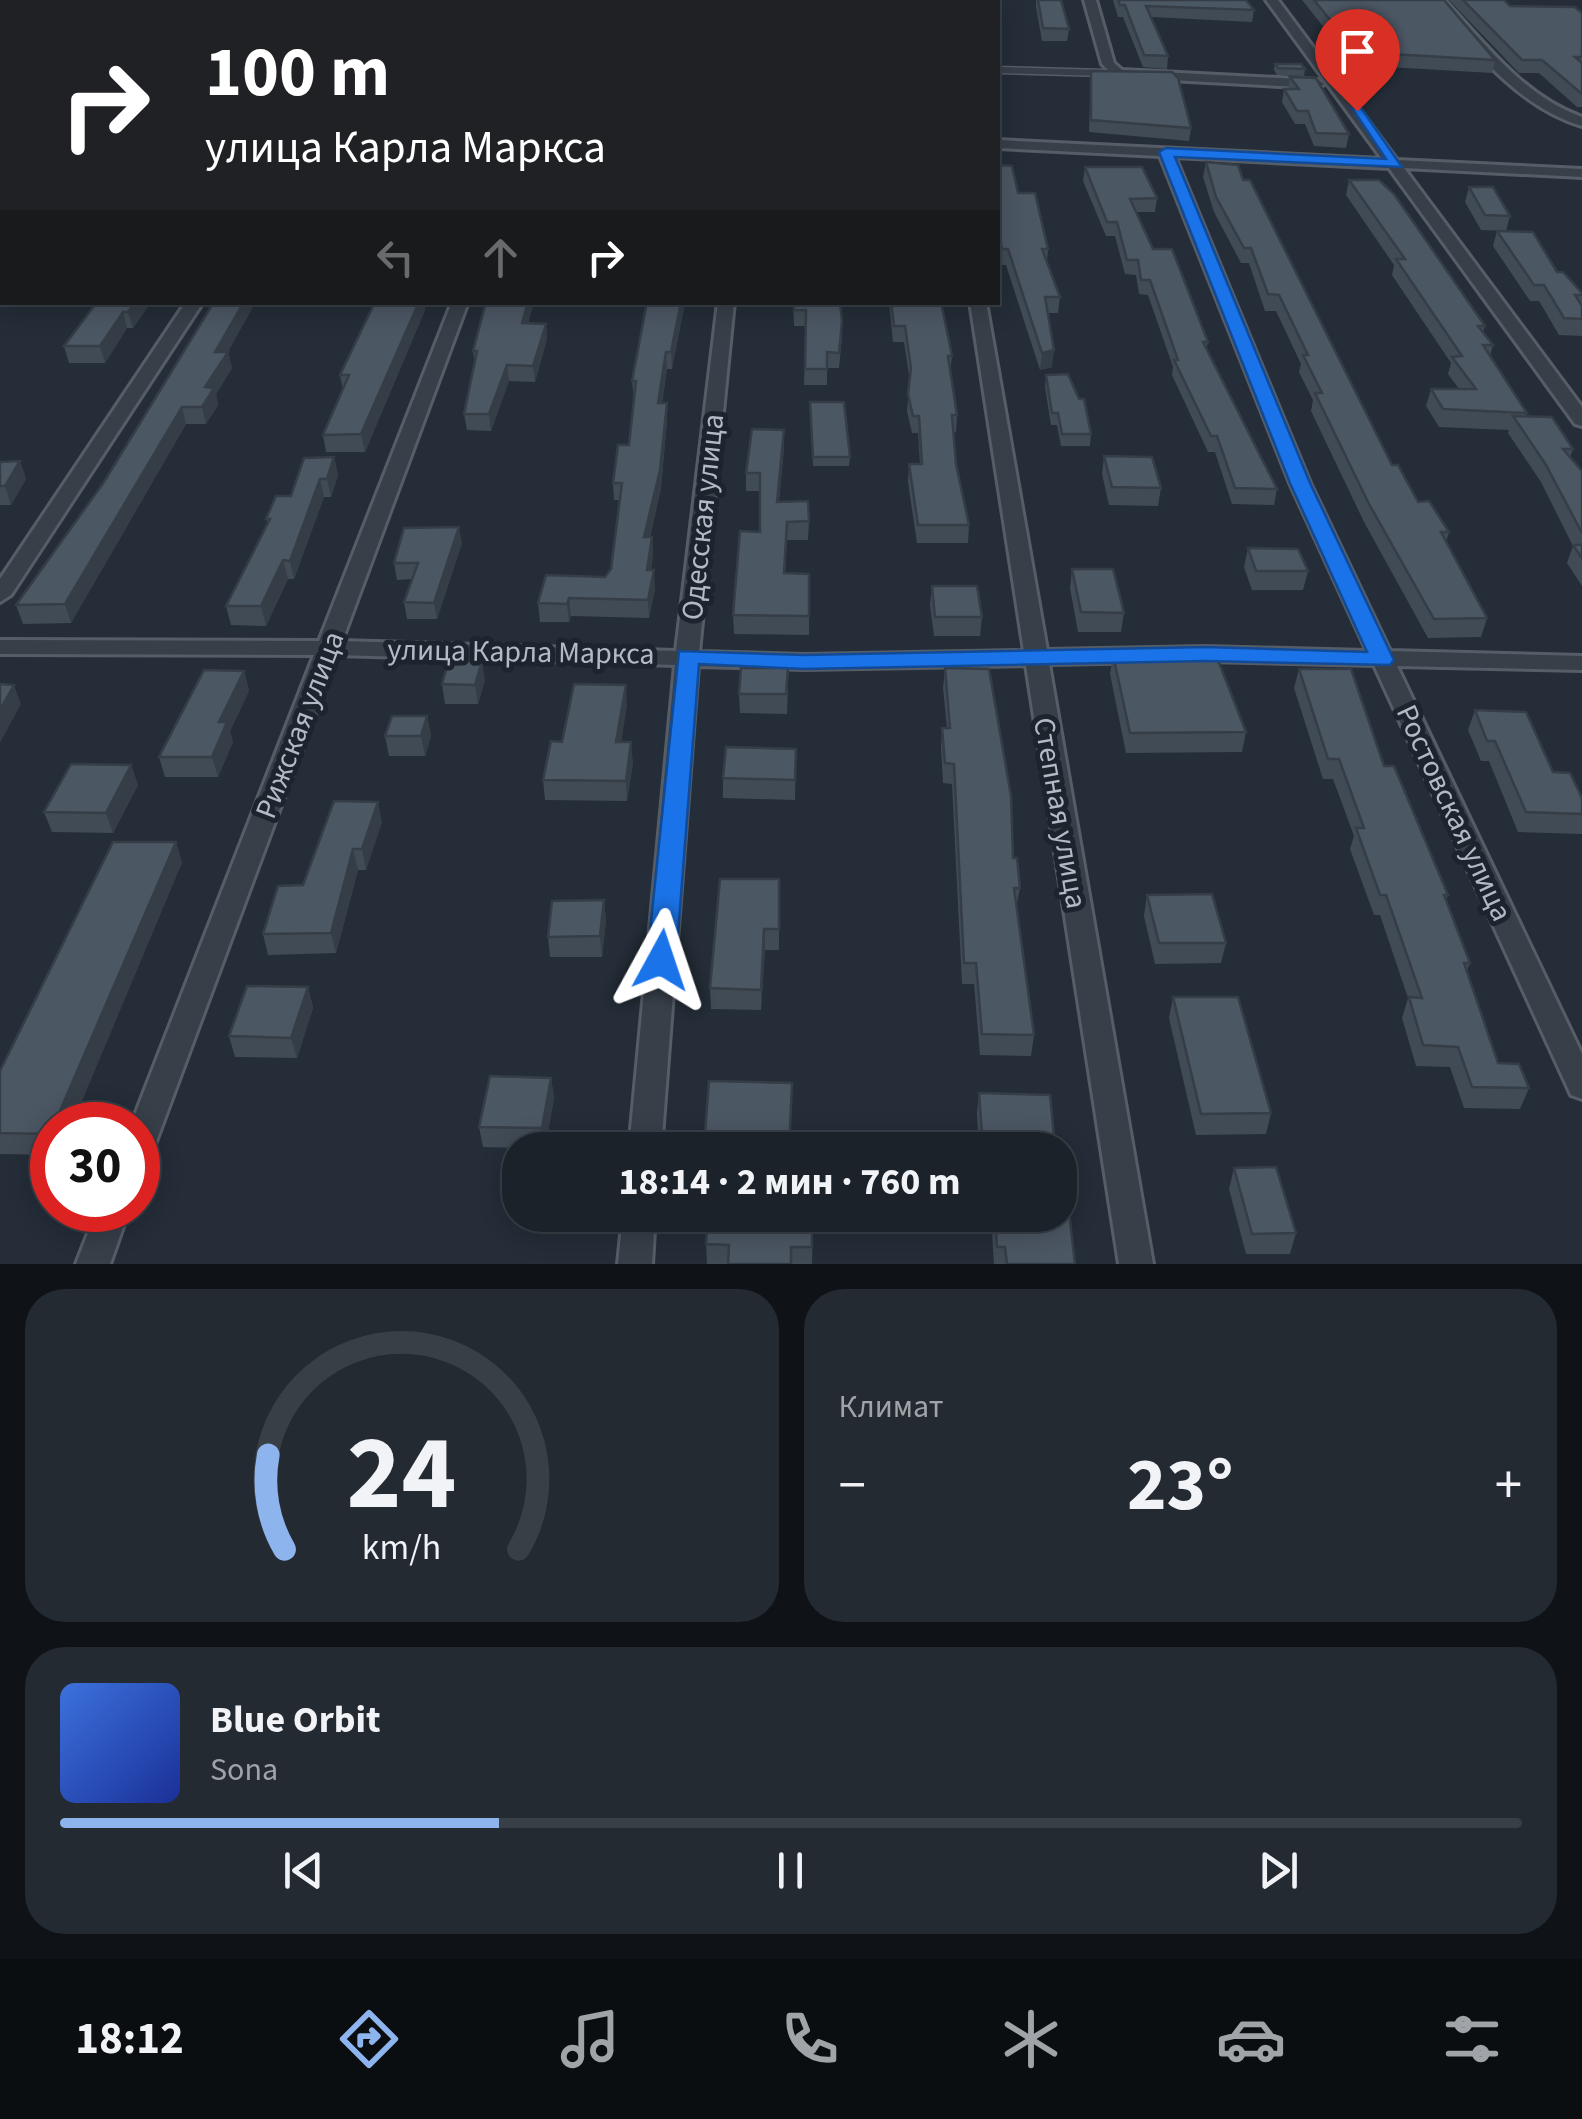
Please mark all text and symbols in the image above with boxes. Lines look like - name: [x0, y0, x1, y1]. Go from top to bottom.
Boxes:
- pin: [1315, 9, 1400, 112]
- text: 100 m: [205, 23, 390, 123]
- icon: arrive: [1330, 24, 1385, 79]
- icon: right: [40, 40, 170, 170]
- text: улица Карла Маркса: [205, 116, 606, 180]
- icon: left: [368, 230, 423, 285]
- icon: ahead: [473, 230, 528, 285]
- icon: right: [578, 230, 633, 285]
- street label: Одесская улица: [671, 412, 735, 622]
- street label: Рижская улица: [245, 625, 355, 825]
- street label: улица Карла Маркса: [387, 628, 655, 676]
- street label: Ростовская улица: [1385, 698, 1523, 928]
- street label: Степная улица: [1022, 714, 1098, 912]
- position arrow: [609, 908, 713, 1012]
- speed limit sign: 30: [30, 1102, 160, 1232]
- text: 18:14 · 2 мин · 760 m: [618, 1155, 961, 1209]
- text: Климат: [839, 1384, 943, 1430]
- text: 24: [347, 1401, 457, 1549]
- text: 23°: [1127, 1432, 1234, 1539]
- text: −: [839, 1447, 866, 1525]
- text: +: [1495, 1447, 1522, 1525]
- text: km/h: [362, 1522, 441, 1573]
- text: Blue Orbit: [210, 1693, 381, 1747]
- text: Sona: [210, 1747, 278, 1793]
- icon: previous: [276, 1843, 331, 1898]
- icon: pause: [763, 1843, 818, 1898]
- icon: next: [1251, 1843, 1306, 1898]
- icon: directions: [334, 2004, 404, 2074]
- icon: music: [555, 2004, 625, 2074]
- icon: phone: [775, 2004, 845, 2074]
- icon: climate: [996, 2004, 1066, 2074]
- icon: car: [1216, 2004, 1286, 2074]
- icon: filters: [1437, 2004, 1507, 2074]
- text: 18:12: [75, 2007, 184, 2071]

